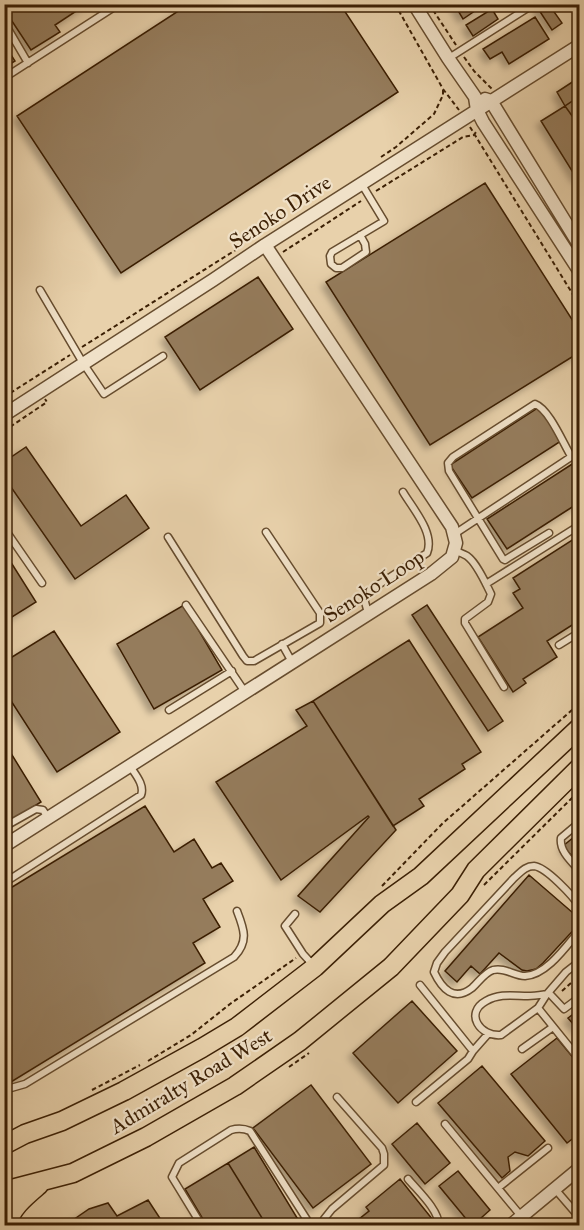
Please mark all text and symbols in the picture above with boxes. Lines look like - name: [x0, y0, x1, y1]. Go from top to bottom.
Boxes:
- street label: Senoko Drive: [224, 169, 336, 255]
- street label: Senoko Loop: [319, 544, 429, 628]
- street label: Admiralty Road West: [104, 1022, 277, 1140]

